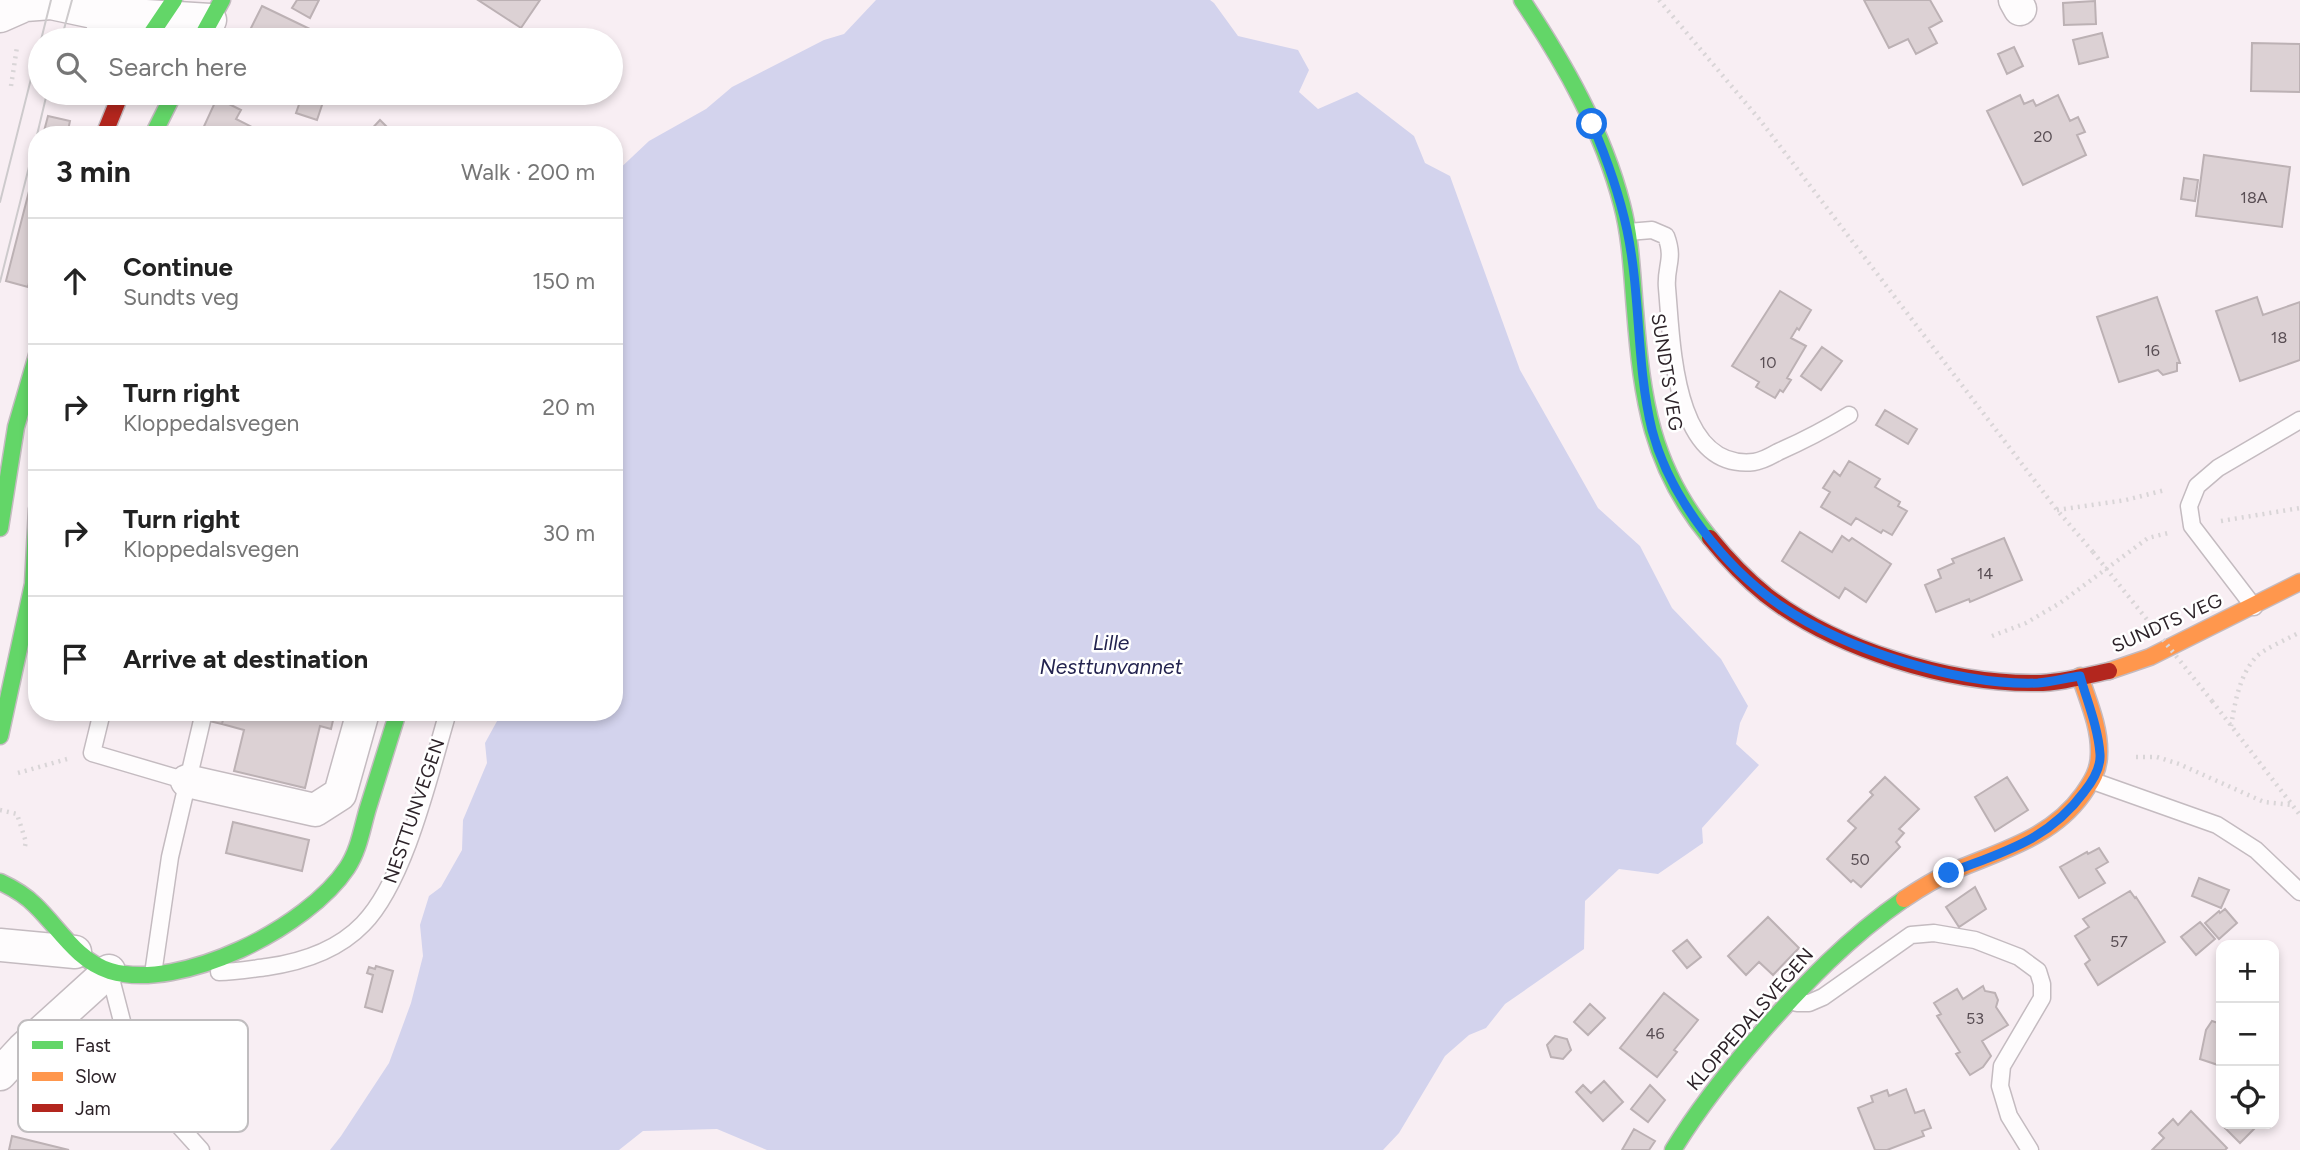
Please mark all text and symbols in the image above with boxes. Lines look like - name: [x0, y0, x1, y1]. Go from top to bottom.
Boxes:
- search box: [28, 28, 623, 105]
- icon: search: [52, 48, 90, 86]
- text: Search here: [108, 51, 247, 83]
- route start: [1576, 108, 1607, 139]
- house number: 20: [2033, 127, 2053, 146]
- text: 3 min: [56, 153, 131, 190]
- text: Walk · 200 m: [461, 158, 595, 186]
- house number: 18A: [2240, 188, 2268, 207]
- text: Continue: [123, 251, 233, 283]
- icon: ahead: [56, 262, 94, 300]
- text: 150 m: [532, 267, 595, 295]
- text: Sundts veg: [123, 283, 239, 311]
- street label: SUNDTS VEG: [1646, 312, 1688, 432]
- house number: 18: [2271, 328, 2287, 347]
- house number: 16: [2144, 341, 2160, 360]
- house number: 10: [1760, 353, 1776, 372]
- text: Turn right: [123, 377, 240, 409]
- icon: right: [56, 388, 94, 426]
- text: 20 m: [542, 393, 595, 421]
- text: Kloppedalsvegen: [123, 409, 299, 437]
- text: Turn right: [123, 503, 240, 535]
- icon: right: [56, 514, 94, 552]
- text: 30 m: [542, 519, 595, 547]
- text: Kloppedalsvegen: [123, 535, 299, 563]
- house number: 14: [1977, 564, 1993, 583]
- street label: SUNDTS VEG: [2108, 588, 2226, 658]
- water label: Lille Nesttunvannet: [1039, 630, 1183, 679]
- icon: arrive: [56, 640, 94, 678]
- text: Arrive at destination: [123, 643, 368, 675]
- street label: NESTTUNVEGEN: [378, 736, 450, 886]
- house number: 50: [1850, 850, 1870, 869]
- route end: [1933, 857, 1964, 888]
- house number: 57: [2110, 932, 2128, 951]
- map controls: [2216, 940, 2279, 1129]
- button: +: [2216, 940, 2279, 1003]
- street label: KLOPPEDALSVEGEN: [1682, 943, 1818, 1095]
- button: −: [2216, 1003, 2279, 1066]
- house number: 53: [1966, 1009, 1984, 1028]
- legend: [18, 1020, 248, 1132]
- house number: 46: [1646, 1024, 1665, 1043]
- text: Fast: [75, 1034, 111, 1057]
- text: Slow: [75, 1065, 117, 1088]
- button: locate: [2216, 1066, 2279, 1129]
- text: Jam: [75, 1097, 111, 1120]

